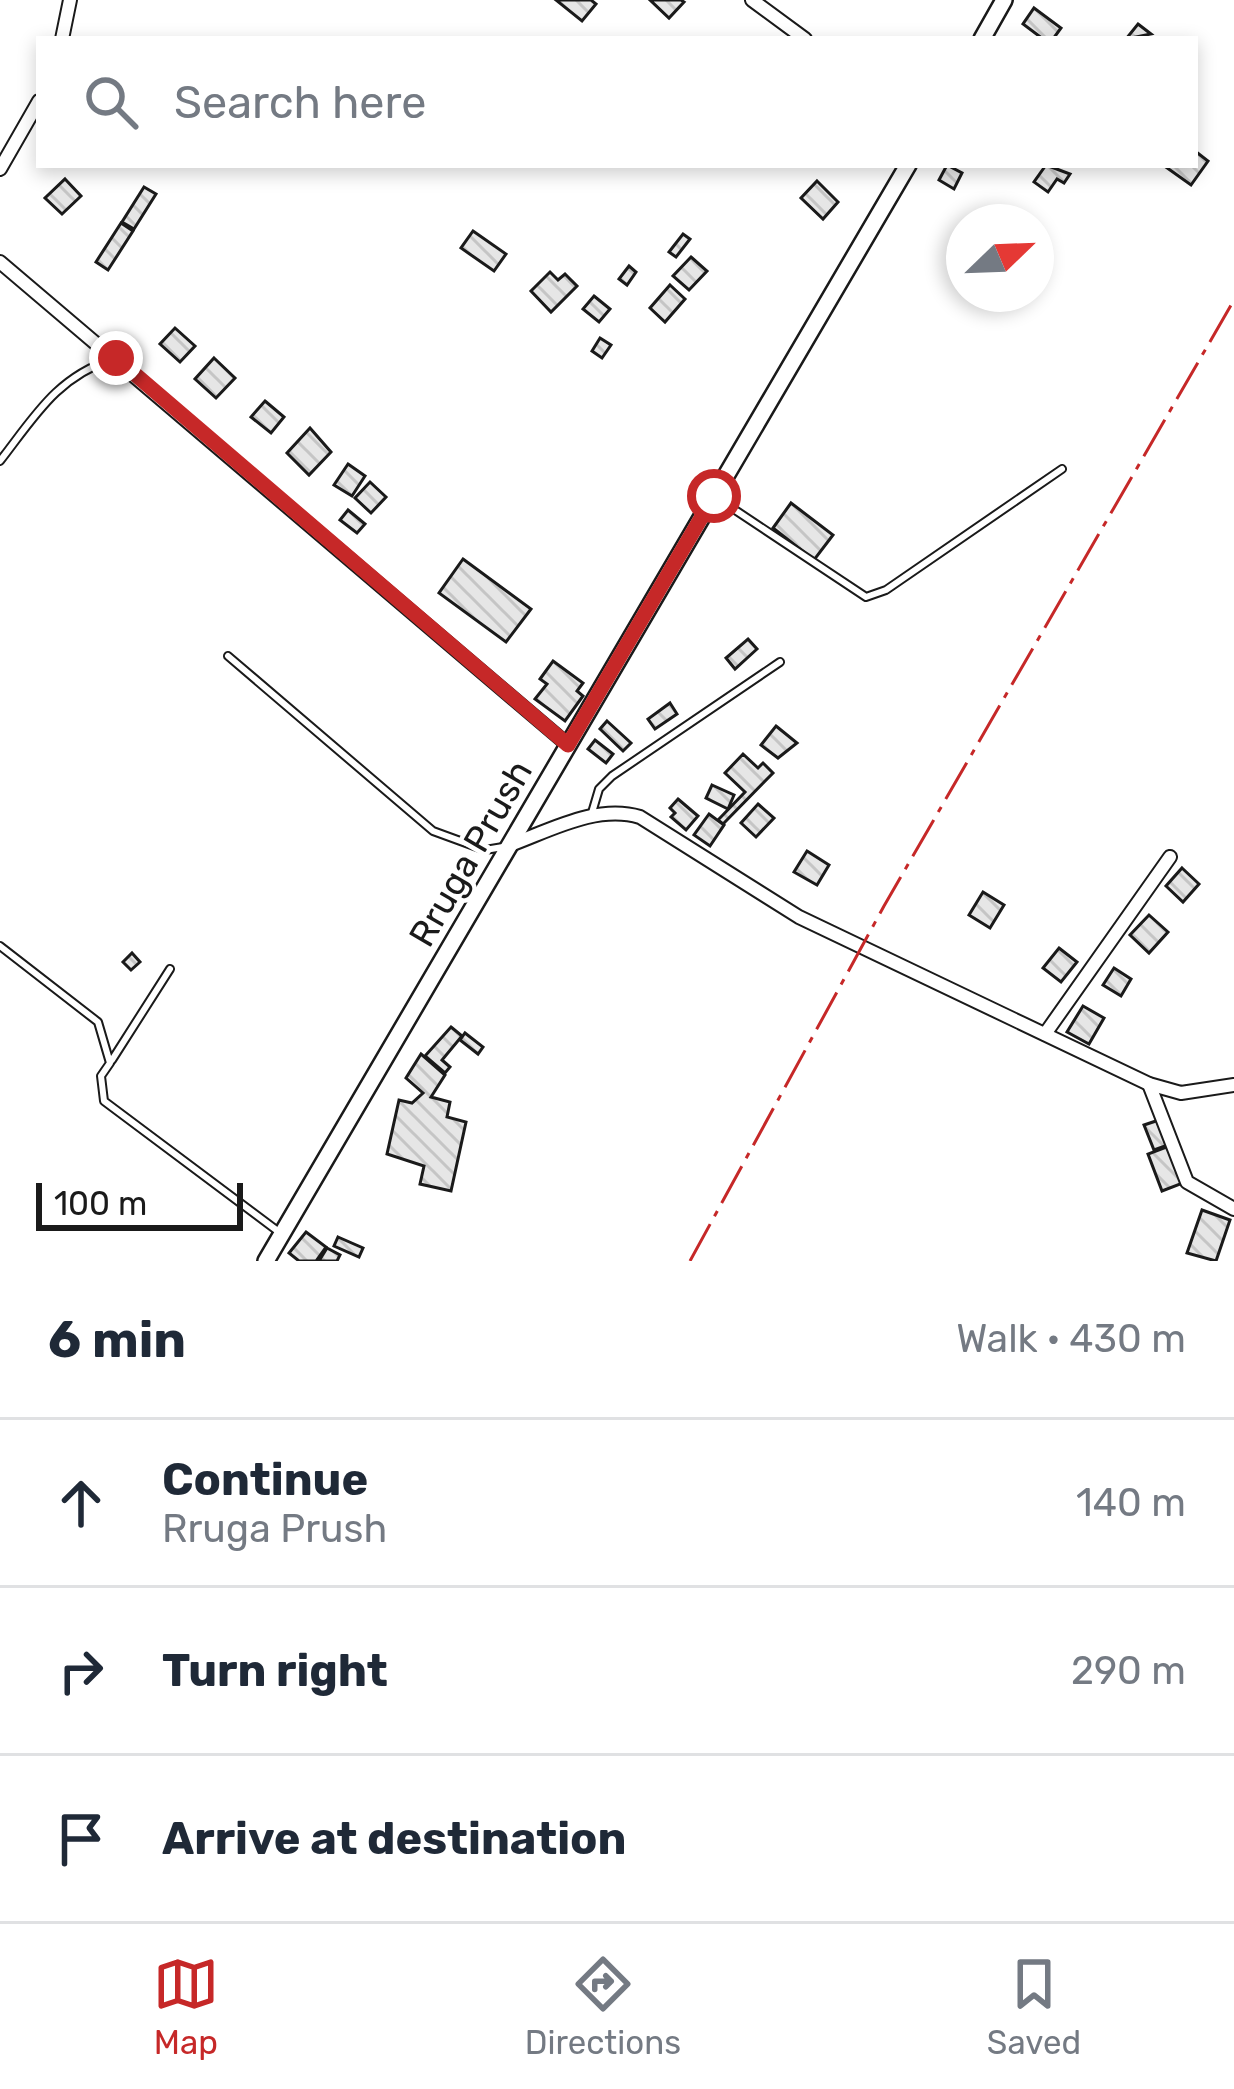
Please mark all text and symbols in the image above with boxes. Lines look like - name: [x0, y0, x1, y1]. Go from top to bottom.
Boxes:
- search box: [36, 36, 1198, 168]
- icon: search: [78, 69, 144, 135]
- text: Search here: [174, 76, 426, 129]
- north arrow: [946, 204, 1054, 312]
- route end: [89, 331, 143, 385]
- route start: [687, 469, 741, 523]
- street label: Rruga Prush: [400, 752, 541, 954]
- scale bar: [36, 1177, 243, 1230]
- text: 100 m: [54, 1184, 147, 1223]
- text: 6 min: [48, 1309, 186, 1370]
- text: Walk · 430 m: [956, 1316, 1186, 1362]
- text: Continue: [162, 1453, 368, 1506]
- icon: ahead: [48, 1470, 114, 1536]
- text: 140 m: [1076, 1480, 1186, 1526]
- text: Rruga Prush: [162, 1506, 387, 1552]
- icon: right: [48, 1638, 114, 1704]
- text: Turn right: [162, 1644, 388, 1697]
- text: 290 m: [1071, 1648, 1186, 1694]
- icon: arrive: [48, 1806, 114, 1872]
- text: Arrive at destination: [162, 1812, 627, 1865]
- tab: Map: [153, 1951, 219, 2062]
- tab: Directions: [525, 1951, 681, 2062]
- tab: Saved: [987, 1951, 1081, 2062]

